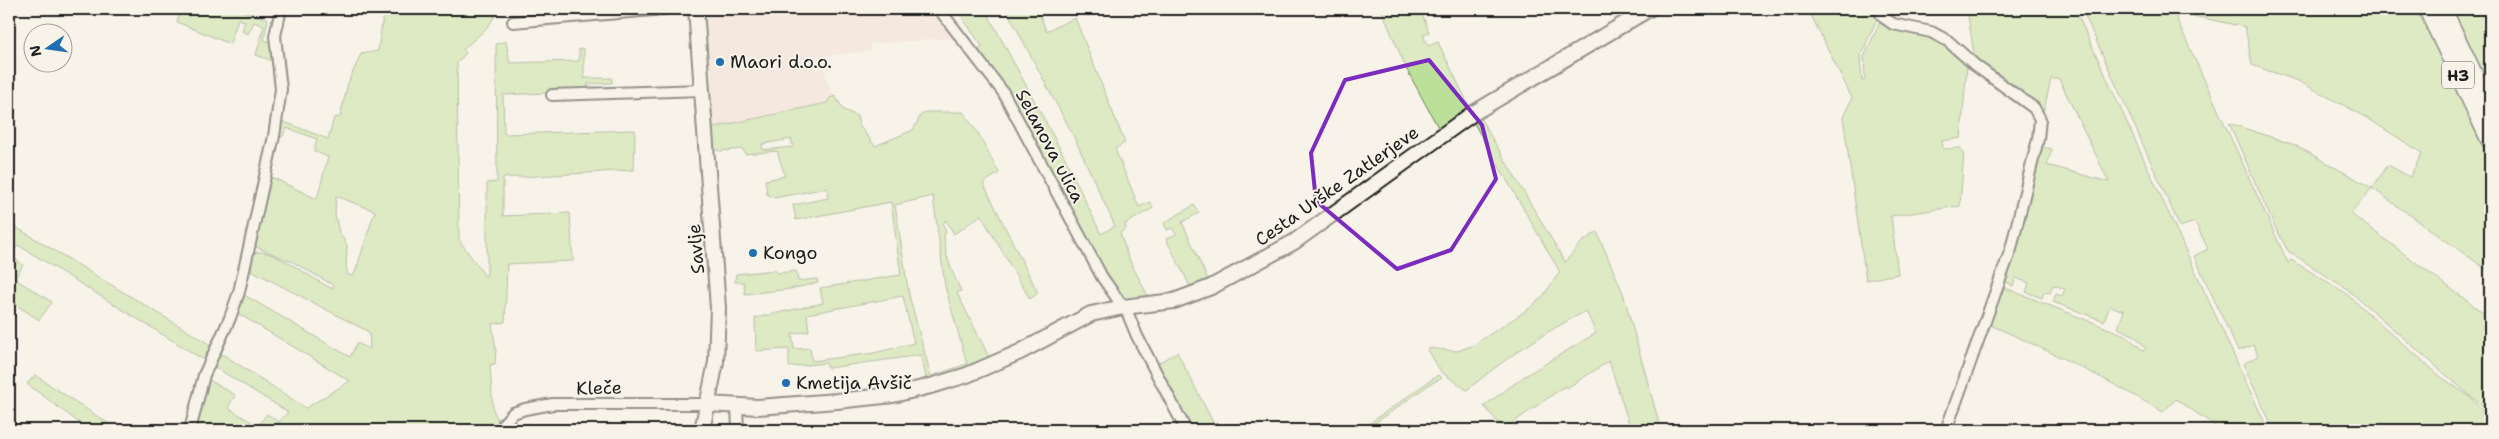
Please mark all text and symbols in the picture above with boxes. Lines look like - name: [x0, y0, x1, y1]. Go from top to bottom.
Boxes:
- north arrow: [22, 22, 72, 72]
- text: N: [25, 43, 45, 58]
- place label: Maori d.o.o.: [730, 50, 832, 74]
- marker: Maori d.o.o.: [714, 56, 726, 68]
- road number: H3: [2442, 62, 2474, 88]
- street label: Selanova ulica: [1010, 85, 1090, 207]
- street label: Cesta Urške Zatlerjeve: [1250, 120, 1424, 252]
- street label: Savlje: [682, 223, 710, 275]
- place label: Kongo: [763, 241, 817, 265]
- marker: Kongo: [747, 247, 759, 259]
- place label: Kmetija Avšič: [796, 371, 912, 395]
- street label: Kleče: [576, 376, 622, 400]
- marker: Kmetija Avšič: [780, 377, 792, 389]

